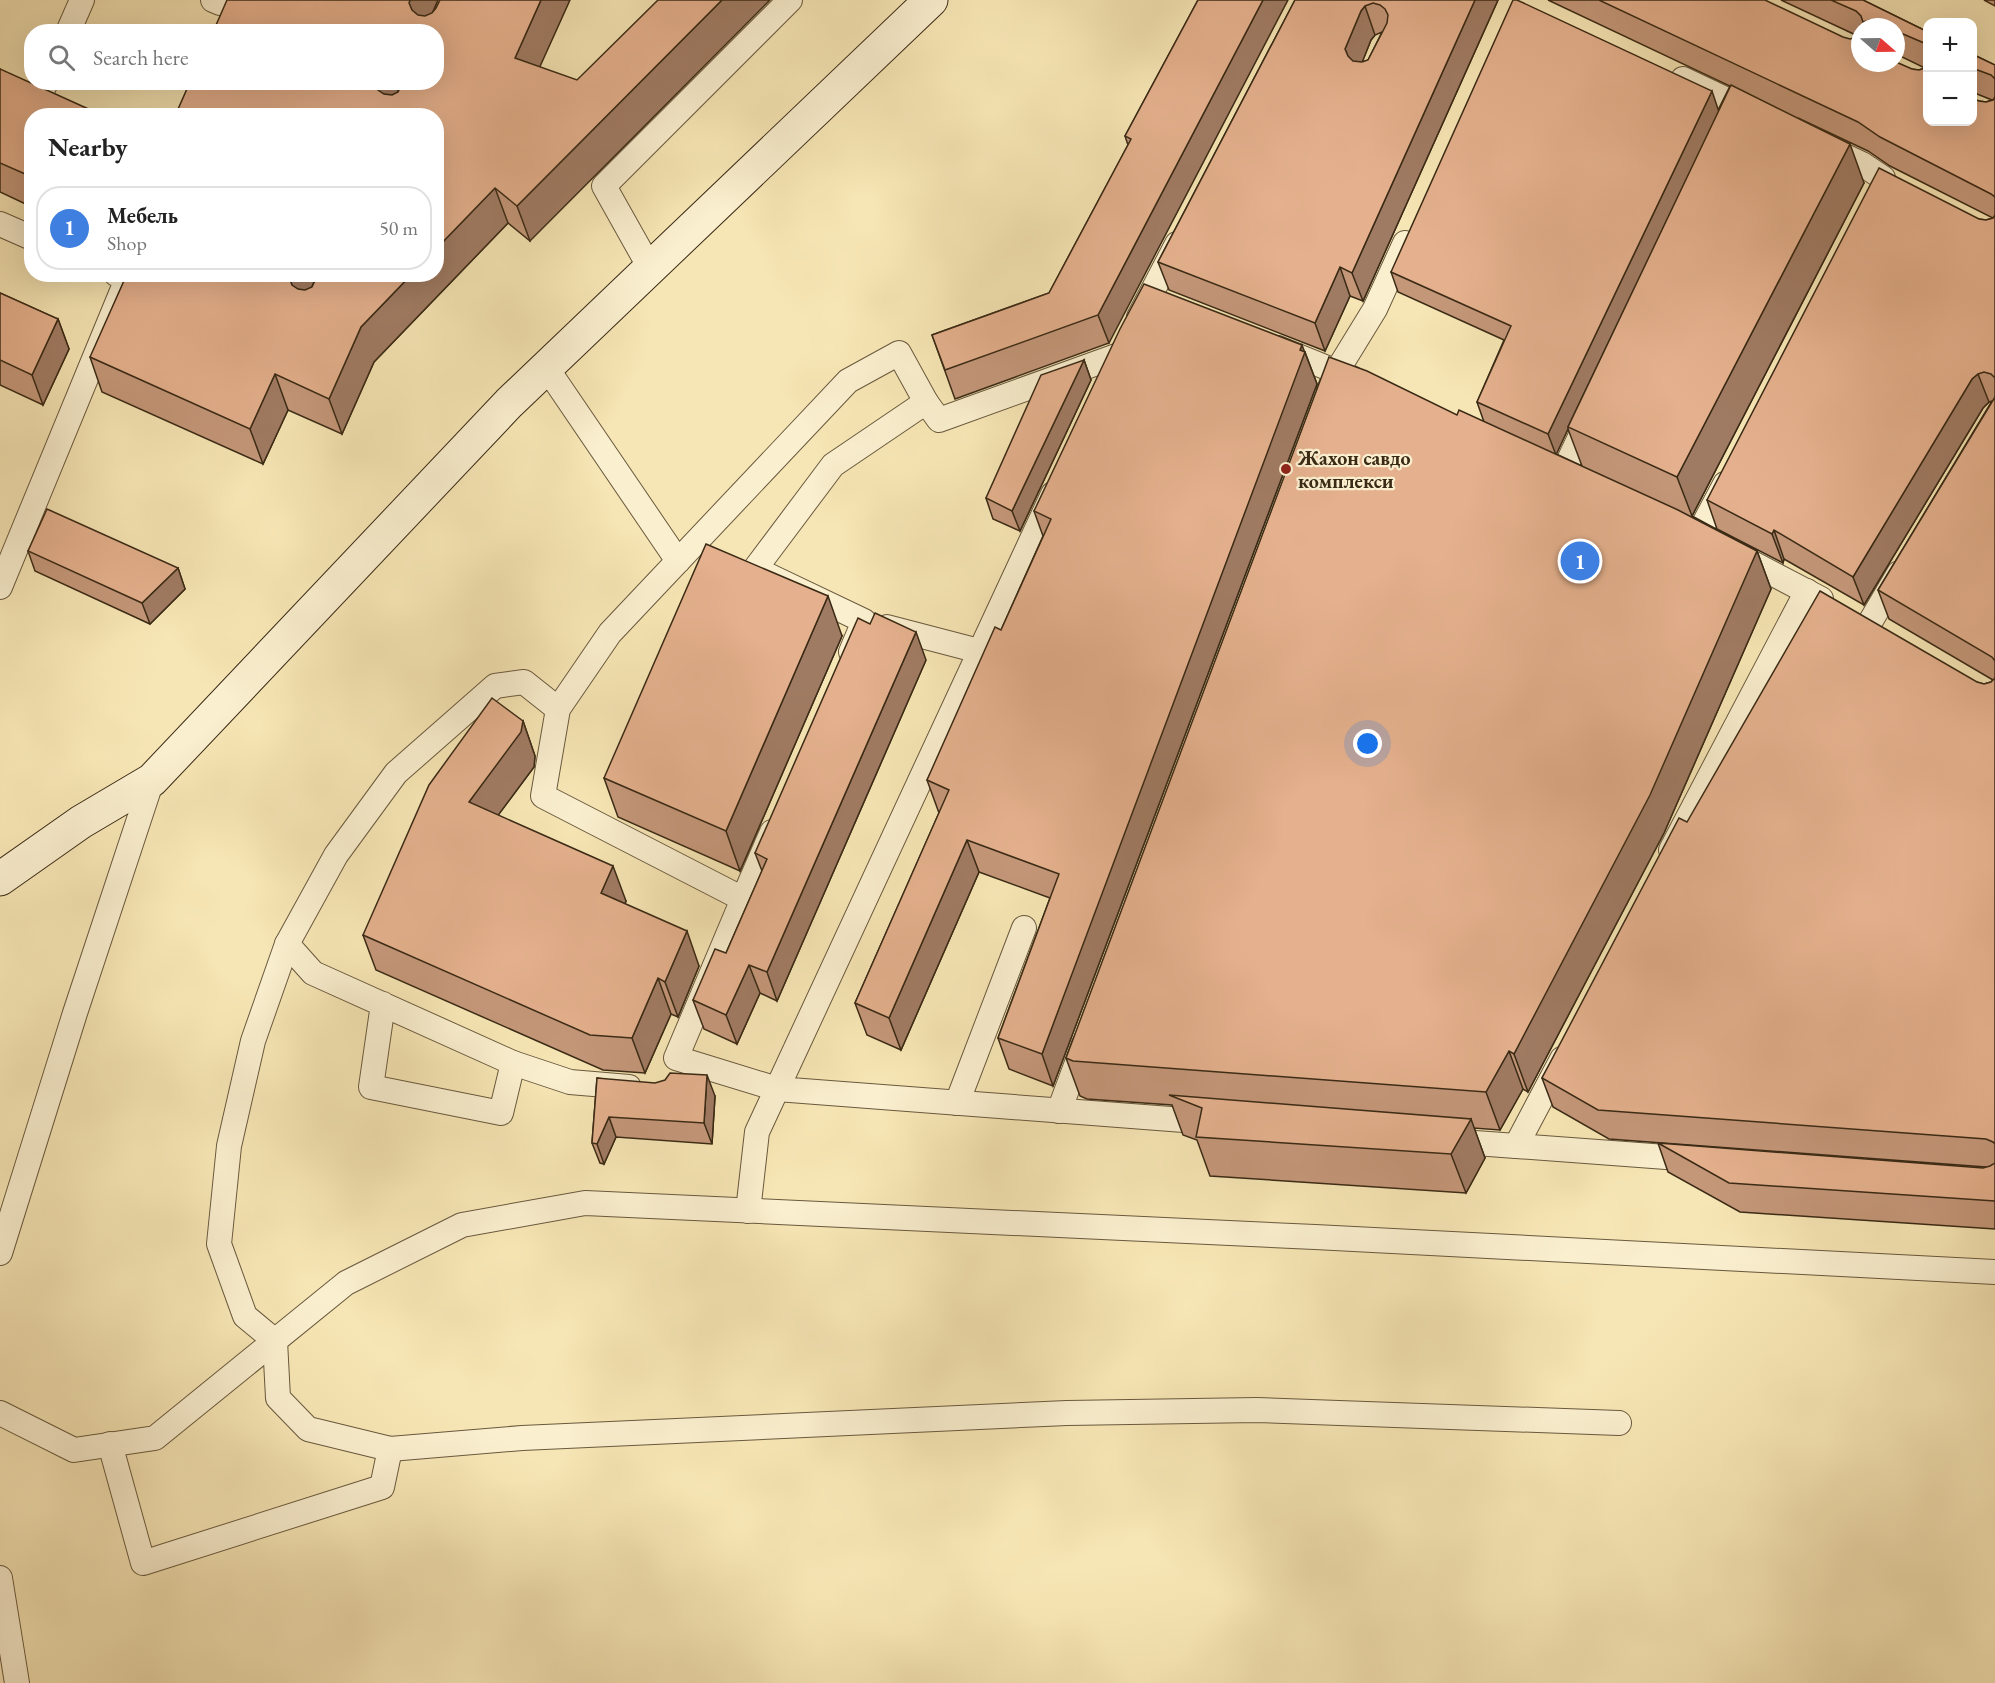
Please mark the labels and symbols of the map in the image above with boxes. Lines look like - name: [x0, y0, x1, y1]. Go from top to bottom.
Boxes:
- north arrow: [1851, 18, 1905, 72]
- place label: Жахон савдо комплекси: [1297, 445, 1411, 494]
- marker: Жахон савдо комплекси: [1279, 462, 1293, 476]
- pin: 1: [1560, 538, 1600, 584]
- your location: [1353, 729, 1382, 758]

